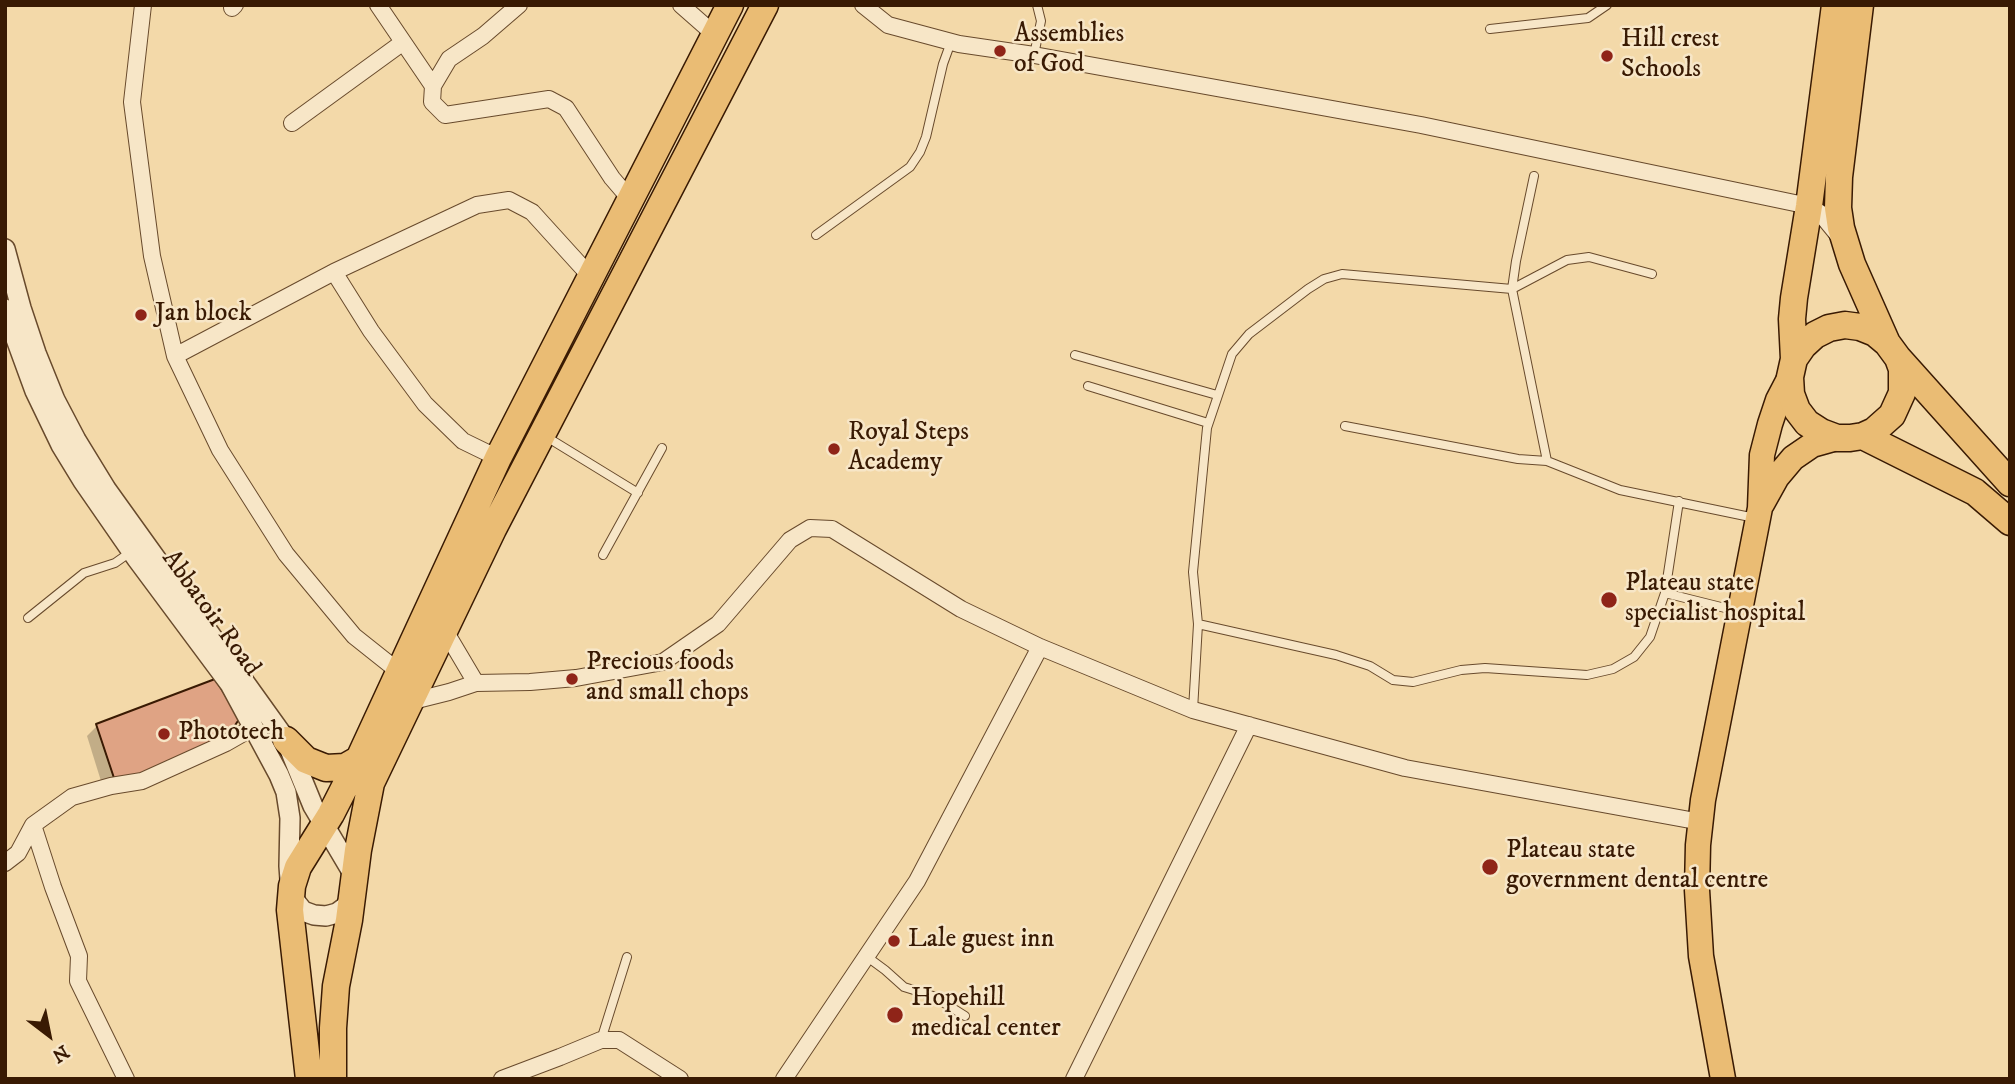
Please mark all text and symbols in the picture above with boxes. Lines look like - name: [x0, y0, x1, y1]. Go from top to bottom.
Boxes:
- place label: Assemblies of God: [1014, 20, 1124, 82]
- place label: Hill crest Schools: [1621, 25, 1719, 86]
- marker: Assemblies of God: [992, 43, 1008, 59]
- marker: Hill crest Schools: [1599, 48, 1615, 64]
- place label: Jan block: [155, 299, 252, 331]
- marker: Jan block: [133, 307, 149, 323]
- place label: Royal Steps Academy: [848, 418, 969, 480]
- marker: Royal Steps Academy: [826, 441, 842, 457]
- street label: Abbatoir Road: [154, 545, 266, 683]
- place label: Plateau state specialist hospital: [1625, 569, 1805, 630]
- marker: Plateau state specialist hospital: [1599, 590, 1619, 610]
- place label: Precious foods and small chops: [586, 648, 749, 710]
- marker: Precious foods and small chops: [564, 671, 580, 687]
- place label: Phototech: [178, 718, 284, 750]
- marker: Phototech: [156, 726, 172, 742]
- place label: Plateau state government dental centre: [1506, 836, 1768, 898]
- marker: Plateau state government dental centre: [1480, 857, 1500, 877]
- place label: Lale guest inn: [908, 925, 1054, 957]
- marker: Lale guest inn: [886, 933, 902, 949]
- place label: Hopehill medical center: [911, 984, 1061, 1046]
- north arrow: [14, 1000, 84, 1070]
- marker: Hopehill medical center: [885, 1005, 905, 1025]
- text: N: [48, 1039, 73, 1067]

